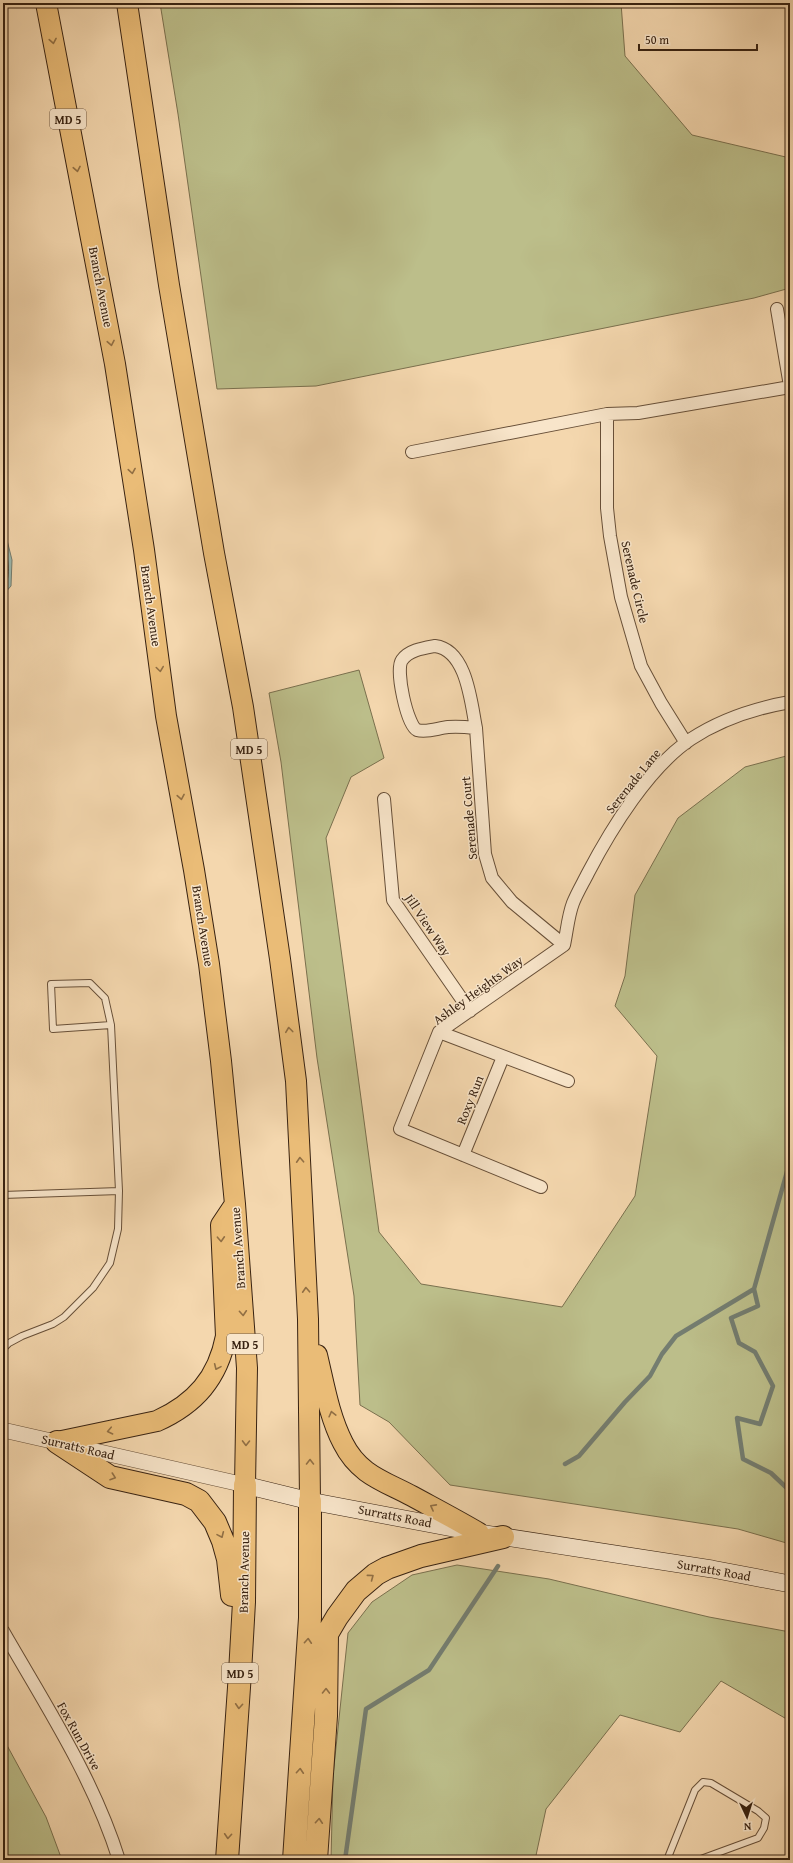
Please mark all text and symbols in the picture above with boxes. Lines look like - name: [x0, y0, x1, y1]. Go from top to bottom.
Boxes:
- scale bar: [639, 26, 757, 52]
- text: 50 m: [645, 31, 669, 48]
- one-way arrow: [48, 38, 57, 45]
- road number: MD 5: [50, 109, 86, 129]
- one-way arrow: [73, 166, 81, 172]
- street label: Branch Avenue: [84, 245, 118, 329]
- one-way arrow: [106, 340, 115, 346]
- one-way arrow: [127, 468, 135, 474]
- street label: Serenade Circle: [616, 539, 654, 625]
- street label: Branch Avenue: [136, 564, 166, 648]
- one-way arrow: [155, 666, 164, 672]
- road number: MD 5: [231, 739, 267, 759]
- street label: Serenade Lane: [601, 744, 665, 818]
- street label: Serenade Court: [456, 775, 482, 861]
- one-way arrow: [176, 794, 185, 800]
- street label: Branch Avenue: [187, 884, 219, 968]
- street label: Jill View Way: [399, 888, 456, 960]
- street label: Ashley Heights Way: [429, 950, 527, 1029]
- one-way arrow: [285, 1027, 294, 1033]
- street label: Roxy Run: [452, 1072, 489, 1127]
- one-way arrow: [295, 1157, 304, 1163]
- street label: Branch Avenue: [226, 1207, 250, 1289]
- one-way arrow: [217, 1236, 226, 1242]
- one-way arrow: [302, 1287, 311, 1293]
- one-way arrow: [238, 1310, 247, 1316]
- road number: MD 5: [227, 1334, 263, 1354]
- one-way arrow: [214, 1363, 222, 1370]
- one-way arrow: [328, 1411, 337, 1418]
- one-way arrow: [107, 1426, 113, 1434]
- street label: Surratts Road: [40, 1429, 116, 1465]
- one-way arrow: [242, 1440, 250, 1446]
- one-way arrow: [306, 1459, 314, 1465]
- one-way arrow: [110, 1472, 117, 1481]
- street label: Surratts Road: [357, 1500, 433, 1532]
- one-way arrow: [430, 1505, 437, 1512]
- one-way arrow: [216, 1530, 224, 1538]
- street label: Branch Avenue: [234, 1531, 254, 1613]
- street label: Surratts Road: [676, 1554, 752, 1586]
- one-way arrow: [367, 1575, 374, 1582]
- one-way arrow: [304, 1638, 313, 1644]
- road number: MD 5: [222, 1663, 258, 1683]
- one-way arrow: [322, 1688, 330, 1694]
- street label: Fox Run Drive: [52, 1698, 106, 1774]
- one-way arrow: [234, 1703, 243, 1709]
- one-way arrow: [295, 1768, 304, 1774]
- north arrow: [727, 1797, 767, 1837]
- one-way arrow: [314, 1818, 323, 1824]
- text: N: [743, 1819, 752, 1835]
- one-way arrow: [224, 1833, 233, 1839]

